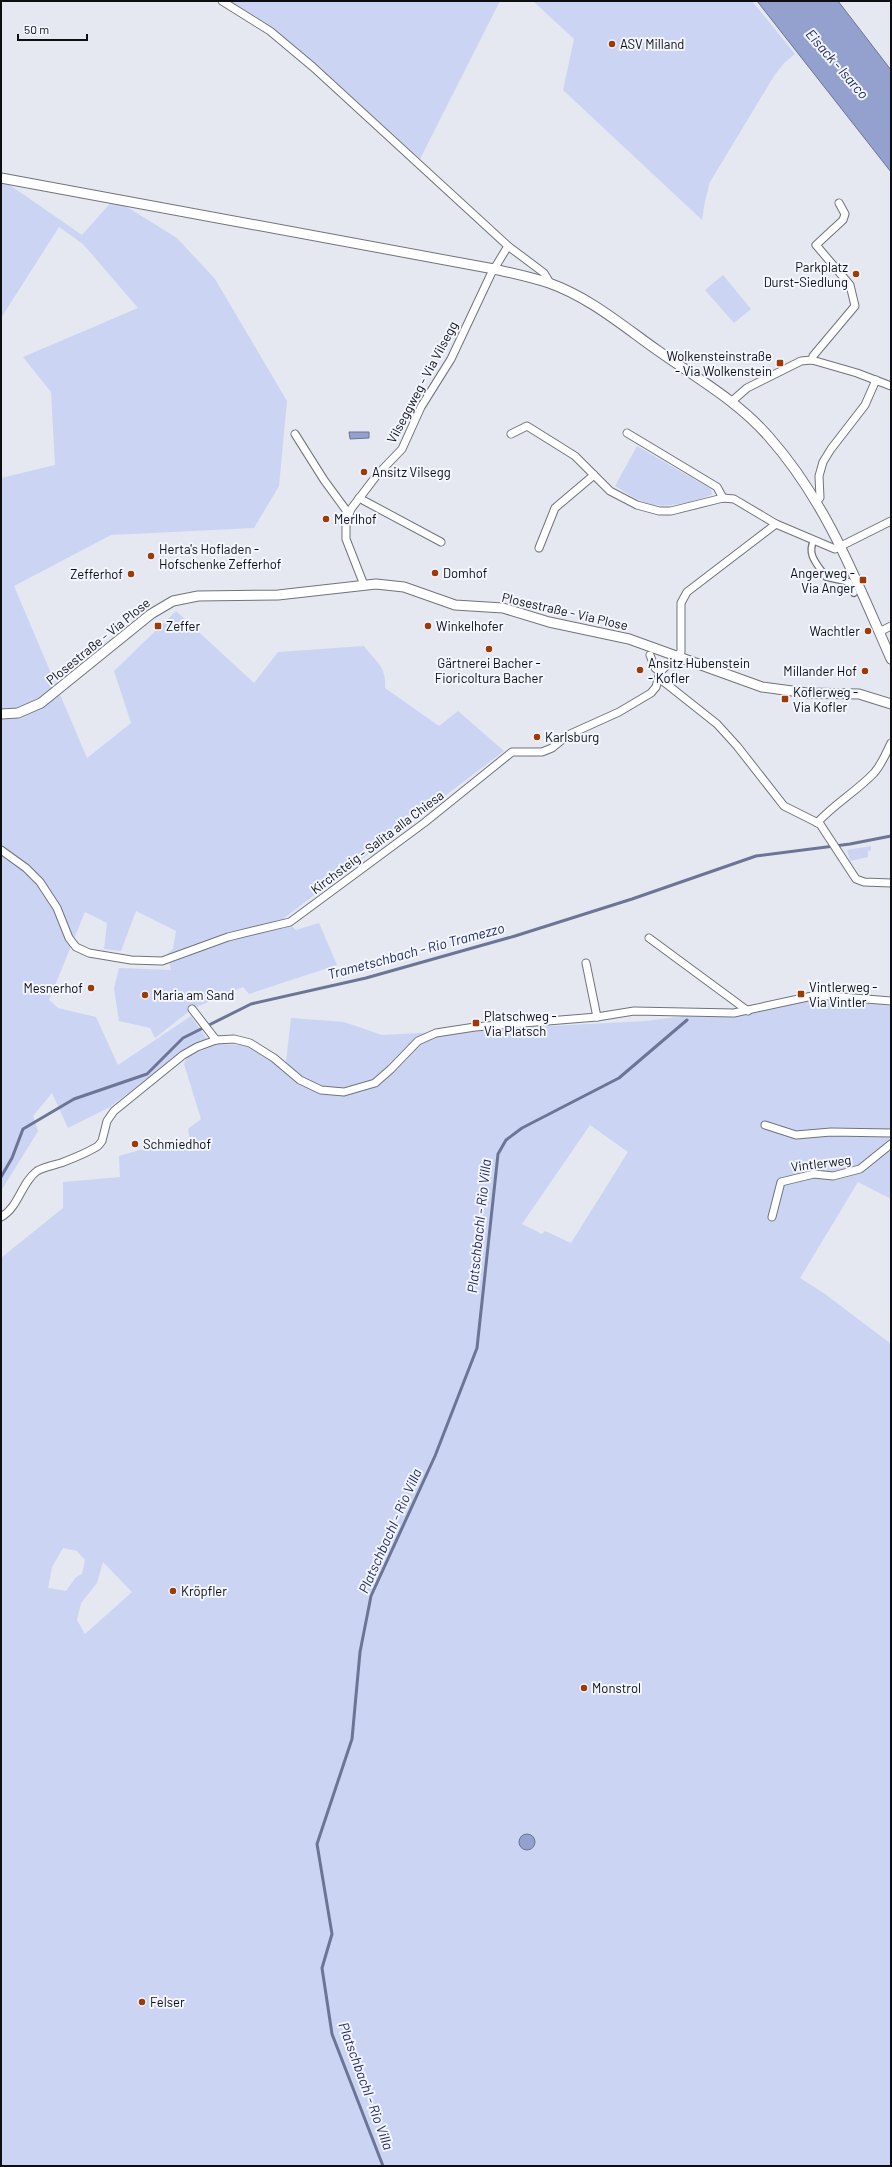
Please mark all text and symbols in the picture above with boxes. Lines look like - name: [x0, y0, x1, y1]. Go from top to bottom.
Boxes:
- scale bar: [18, 16, 87, 42]
- text: 50 m: [24, 22, 49, 36]
- water label: Eisack - Isarco: [802, 25, 872, 102]
- place label: ASV Milland: [620, 36, 684, 52]
- marker: ASV Milland: [607, 39, 617, 49]
- place label: Parkplatz Durst-Siedlung: [764, 259, 848, 290]
- marker: Parkplatz Durst-Siedlung: [851, 269, 861, 279]
- street label: Vilseggweg - Via Vilsegg: [383, 318, 461, 446]
- place label: Wolkensteinstraße - Via Wolkenstein: [666, 348, 772, 379]
- marker: Wolkensteinstraße - Via Wolkenstein: [775, 358, 785, 368]
- place label: Ansitz Vilsegg: [372, 464, 451, 480]
- marker: Ansitz Vilsegg: [359, 467, 369, 477]
- place label: Merlhof: [334, 511, 377, 527]
- marker: Merlhof: [321, 514, 331, 524]
- place label: Herta's Hofladen - Hofschenke Zefferhof: [159, 541, 282, 572]
- marker: Herta's Hofladen - Hofschenke Zefferhof: [146, 551, 156, 561]
- place label: Domhof: [443, 565, 488, 581]
- place label: Angerweg - Via Anger: [790, 565, 855, 596]
- place label: Zefferhof: [70, 566, 123, 582]
- marker: Domhof: [430, 568, 440, 578]
- marker: Zefferhof: [126, 569, 136, 579]
- marker: Angerweg - Via Anger: [858, 575, 868, 585]
- street label: Plosestraße - Via Plose: [500, 589, 630, 633]
- street label: Plosestraße - Via Plose: [43, 594, 153, 688]
- place label: Zeffer: [166, 618, 201, 634]
- place label: Winkelhofer: [436, 618, 504, 634]
- marker: Zeffer: [153, 621, 163, 631]
- marker: Winkelhofer: [423, 621, 433, 631]
- place label: Wachtler: [809, 623, 860, 639]
- marker: Wachtler: [863, 626, 873, 636]
- marker: Gärtnerei Bacher - Fioricoltura Bacher: [484, 644, 494, 654]
- place label: Gärtnerei Bacher - Fioricoltura Bacher: [435, 655, 543, 686]
- place label: Ansitz Hubenstein - Kofler: [648, 655, 750, 686]
- place label: Millander Hof: [783, 663, 857, 679]
- marker: Ansitz Hubenstein - Kofler: [635, 665, 645, 675]
- marker: Millander Hof: [860, 666, 870, 676]
- place label: Koflerweg - Via Kofler: [793, 684, 858, 715]
- marker: Koflerweg - Via Kofler: [780, 694, 790, 704]
- place label: Karlsburg: [545, 729, 599, 745]
- marker: Karlsburg: [532, 732, 542, 742]
- street label: Kirchsteig - Salita alla Chiesa: [307, 787, 447, 897]
- water label: Trametschbach - Rio Tramezzo: [326, 919, 506, 982]
- place label: Vintlerweg - Via Vintler: [809, 979, 877, 1010]
- place label: Mesnerhof: [24, 980, 83, 996]
- marker: Mesnerhof: [86, 983, 96, 993]
- place label: Maria am Sand: [153, 987, 234, 1003]
- marker: Vintlerweg - Via Vintler: [796, 989, 806, 999]
- marker: Maria am Sand: [140, 990, 150, 1000]
- place label: Platschweg - Via Platsch: [484, 1008, 557, 1039]
- marker: Platschweg - Via Platsch: [471, 1018, 481, 1028]
- place label: Schmiedhof: [143, 1136, 211, 1152]
- marker: Schmiedhof: [130, 1139, 140, 1149]
- street label: Vintlerweg: [790, 1151, 852, 1175]
- water label: Platschbachl - Rio Villa: [463, 1158, 494, 1294]
- water label: Platschbachl - Rio Villa: [354, 1466, 425, 1596]
- place label: Kröpfler: [181, 1583, 227, 1599]
- marker: Kröpfler: [168, 1586, 178, 1596]
- place label: Monstrol: [592, 1680, 641, 1696]
- marker: Monstrol: [579, 1683, 589, 1693]
- place label: Felser: [150, 1994, 185, 2010]
- marker: Felser: [137, 1997, 147, 2007]
- water label: Platschbachl - Rio Villa: [335, 2020, 397, 2152]

